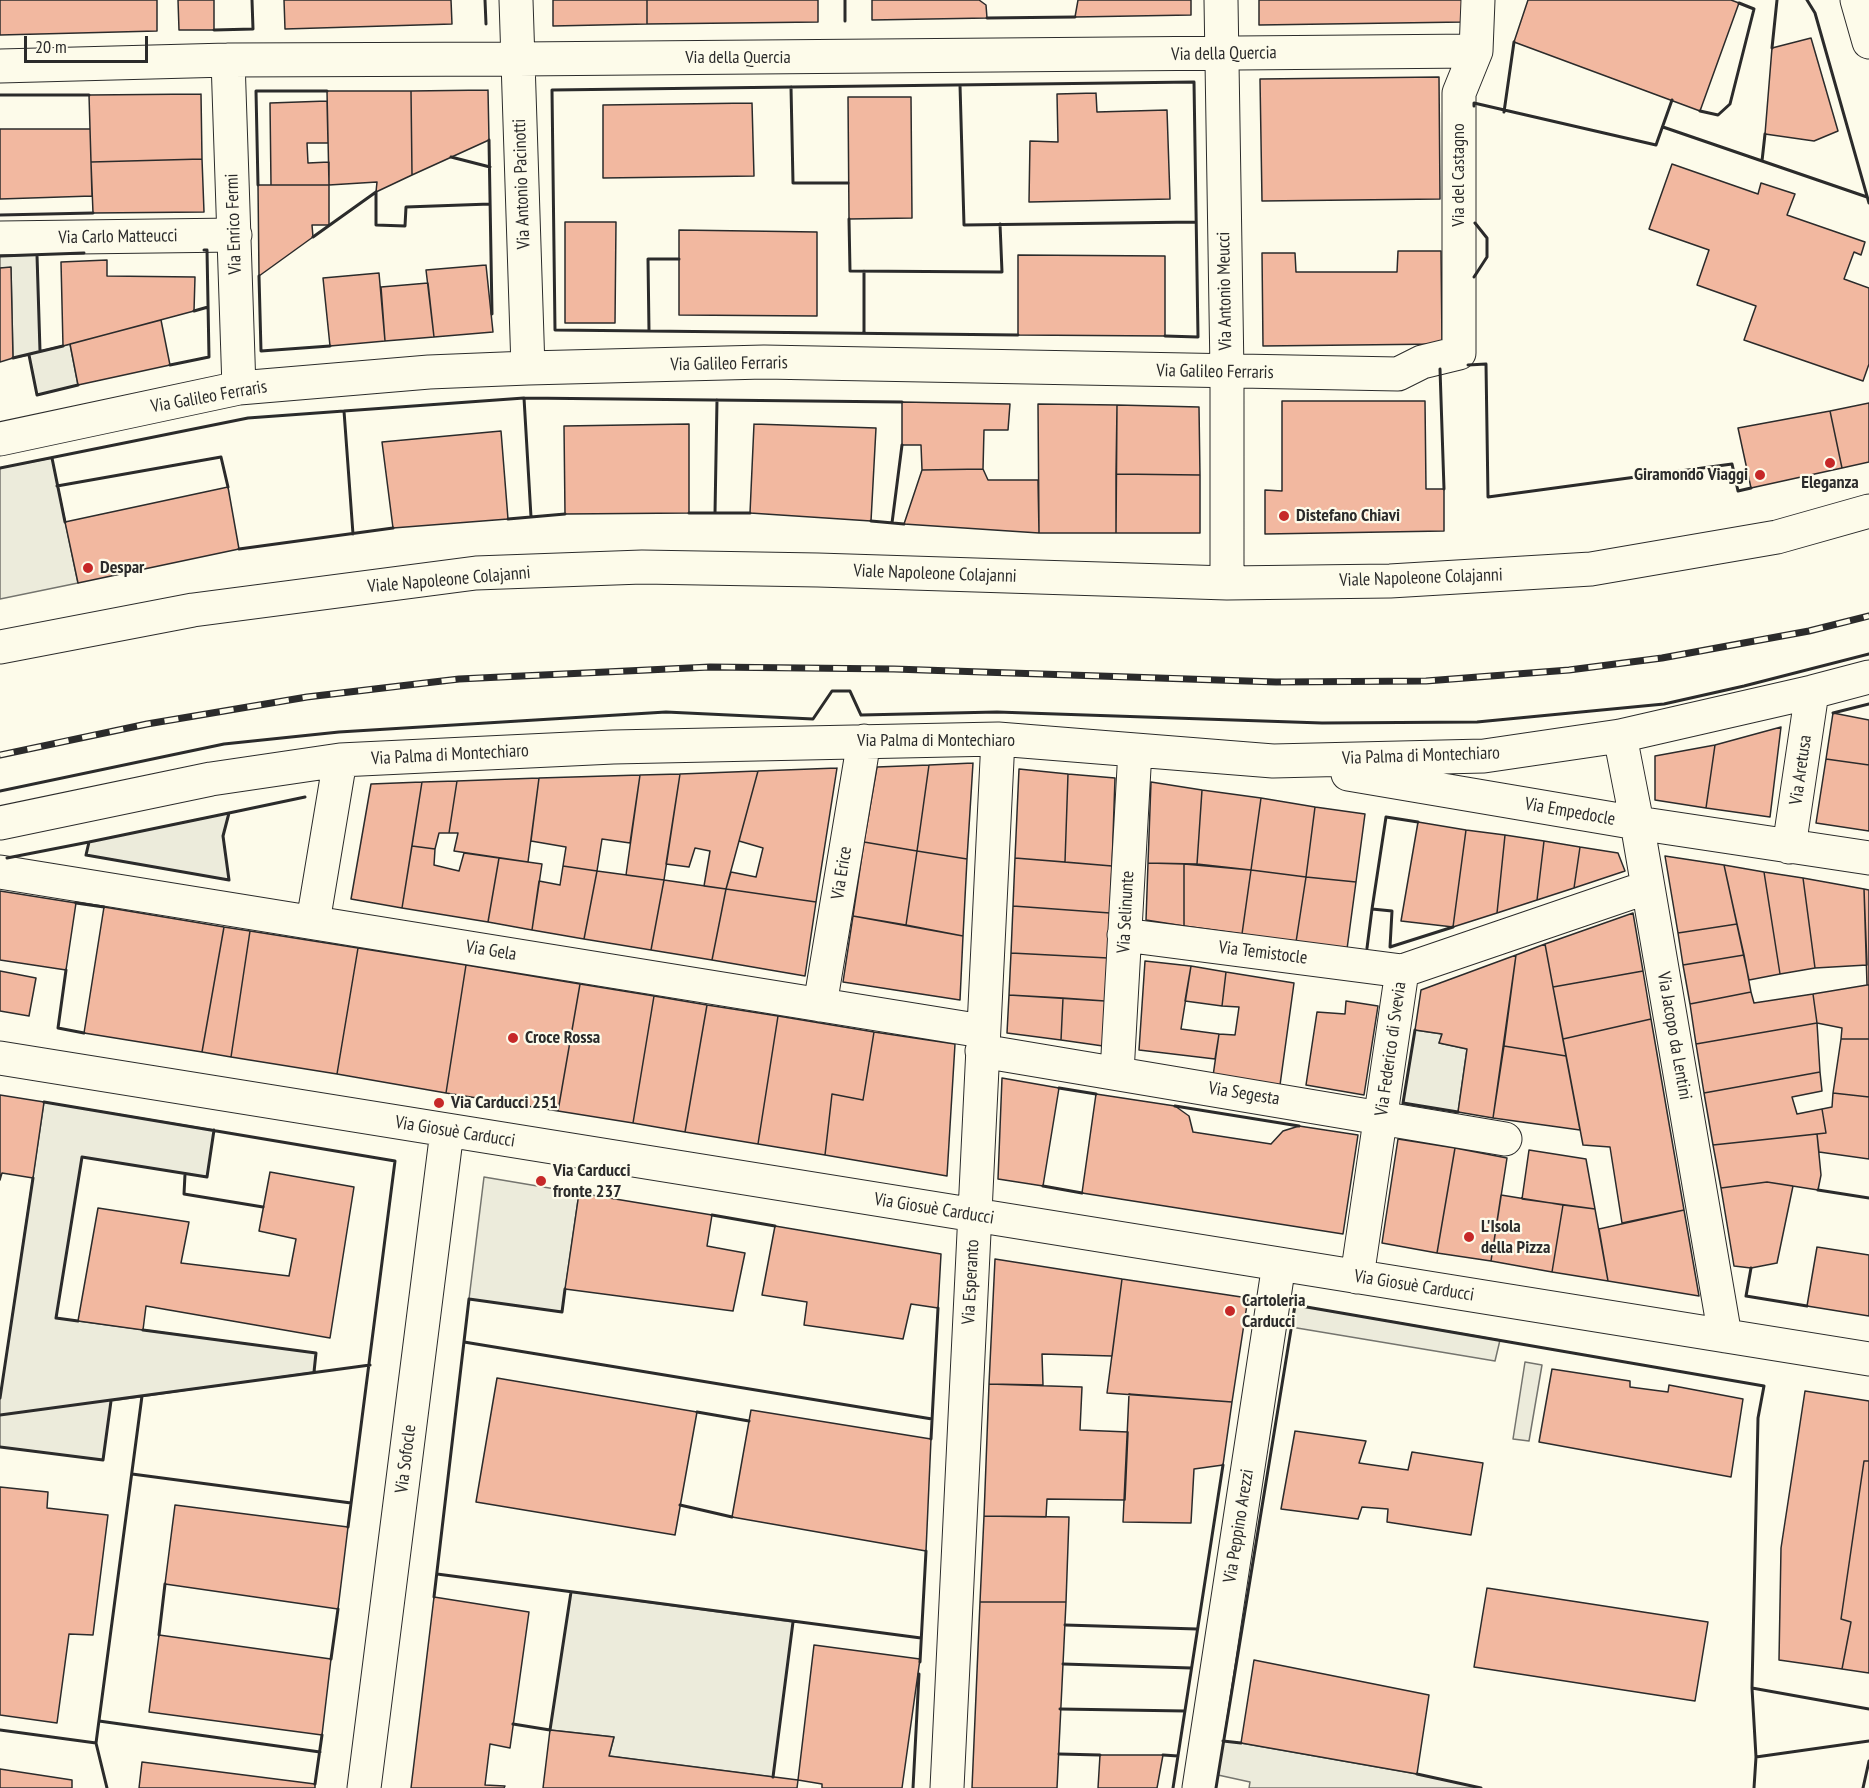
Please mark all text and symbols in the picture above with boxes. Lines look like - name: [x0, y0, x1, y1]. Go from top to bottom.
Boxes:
- scale bar: [27, 24, 152, 62]
- text: 20 m: [35, 35, 67, 58]
- street label: Via della Quercia: [1171, 42, 1277, 66]
- street label: Via della Quercia: [685, 47, 791, 69]
- street label: Via Antonio Pacinotti: [509, 119, 535, 249]
- street label: Via del Castagno: [1448, 123, 1470, 227]
- street label: Via Enrico Fermi: [221, 173, 247, 275]
- street label: Via Carlo Matteucci: [58, 225, 178, 249]
- street label: Via Antonio Meucci: [1213, 231, 1237, 351]
- street label: Via Galileo Ferraris: [670, 352, 788, 376]
- street label: Via Galileo Ferraris: [1156, 360, 1274, 384]
- street label: Via Galileo Ferraris: [149, 376, 269, 418]
- marker: Eleganza: [1823, 456, 1837, 470]
- place label: Giramondo Viaggi: [1634, 464, 1748, 486]
- marker: Giramondo Viaggi: [1753, 468, 1767, 482]
- place label: Eleganza: [1801, 472, 1859, 494]
- place label: Distefano Chiavi: [1296, 505, 1400, 527]
- marker: Distefano Chiavi: [1277, 509, 1291, 523]
- place label: Despar: [100, 557, 144, 579]
- street label: Viale Napoleone Colajanni: [853, 560, 1017, 588]
- marker: Despar: [81, 561, 95, 575]
- street label: Viale Napoleone Colajanni: [367, 562, 531, 598]
- street label: Viale Napoleone Colajanni: [1339, 564, 1503, 592]
- street label: Via Palma di Montechiaro: [857, 730, 1015, 752]
- street label: Via Aretusa: [1785, 734, 1817, 806]
- street label: Via Palma di Montechiaro: [371, 740, 529, 770]
- street label: Via Palma di Montechiaro: [1342, 742, 1500, 770]
- street label: Via Empedocle: [1523, 793, 1617, 831]
- street label: Via Erice: [827, 845, 857, 901]
- street label: Via Selinunte: [1113, 870, 1139, 954]
- street label: Via Gela: [464, 936, 518, 966]
- street label: Via Temistocle: [1217, 937, 1309, 969]
- street label: Via Jacopo da Lentini: [1652, 970, 1696, 1102]
- street label: Via Federico di Svevia: [1371, 981, 1411, 1117]
- place label: Croce Rossa: [525, 1027, 600, 1049]
- marker: Croce Rossa: [506, 1031, 520, 1045]
- street label: Via Segesta: [1207, 1078, 1281, 1110]
- place label: Via Carducci 251: [451, 1092, 558, 1114]
- marker: Via Carducci 251: [432, 1096, 446, 1110]
- street label: Via Giosuè Carducci: [394, 1112, 516, 1152]
- place label: Via Carducci fronte 237: [553, 1160, 630, 1202]
- marker: Via Carducci fronte 237: [534, 1174, 548, 1188]
- street label: Via Giosuè Carducci: [873, 1189, 995, 1229]
- place label: L'Isola della Pizza: [1481, 1216, 1550, 1258]
- marker: L'Isola della Pizza: [1462, 1230, 1476, 1244]
- street label: Via Esperanto: [958, 1239, 984, 1325]
- street label: Via Giosuè Carducci: [1353, 1266, 1475, 1306]
- place label: Cartoleria Carducci: [1242, 1290, 1305, 1332]
- marker: Cartoleria Carducci: [1223, 1304, 1237, 1318]
- street label: Via Sofocle: [391, 1424, 421, 1494]
- street label: Via Peppino Arezzi: [1219, 1468, 1259, 1584]

